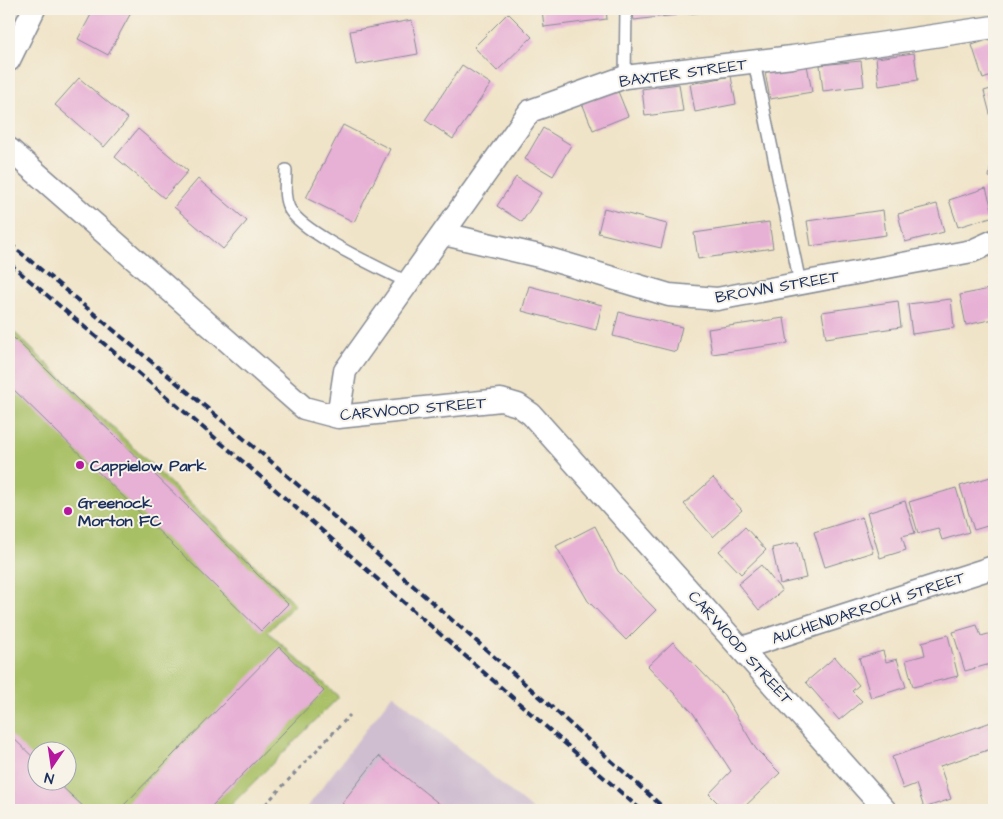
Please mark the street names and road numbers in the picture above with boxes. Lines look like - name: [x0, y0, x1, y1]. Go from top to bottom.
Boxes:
- street label: BAXTER STREET: [618, 53, 749, 93]
- street label: BROWN STREET: [713, 265, 841, 309]
- street label: CARWOOD STREET: [339, 392, 487, 426]
- street label: AUCHENDARROCH STREET: [769, 566, 968, 650]
- street label: CARWOOD STREET: [683, 586, 798, 710]

